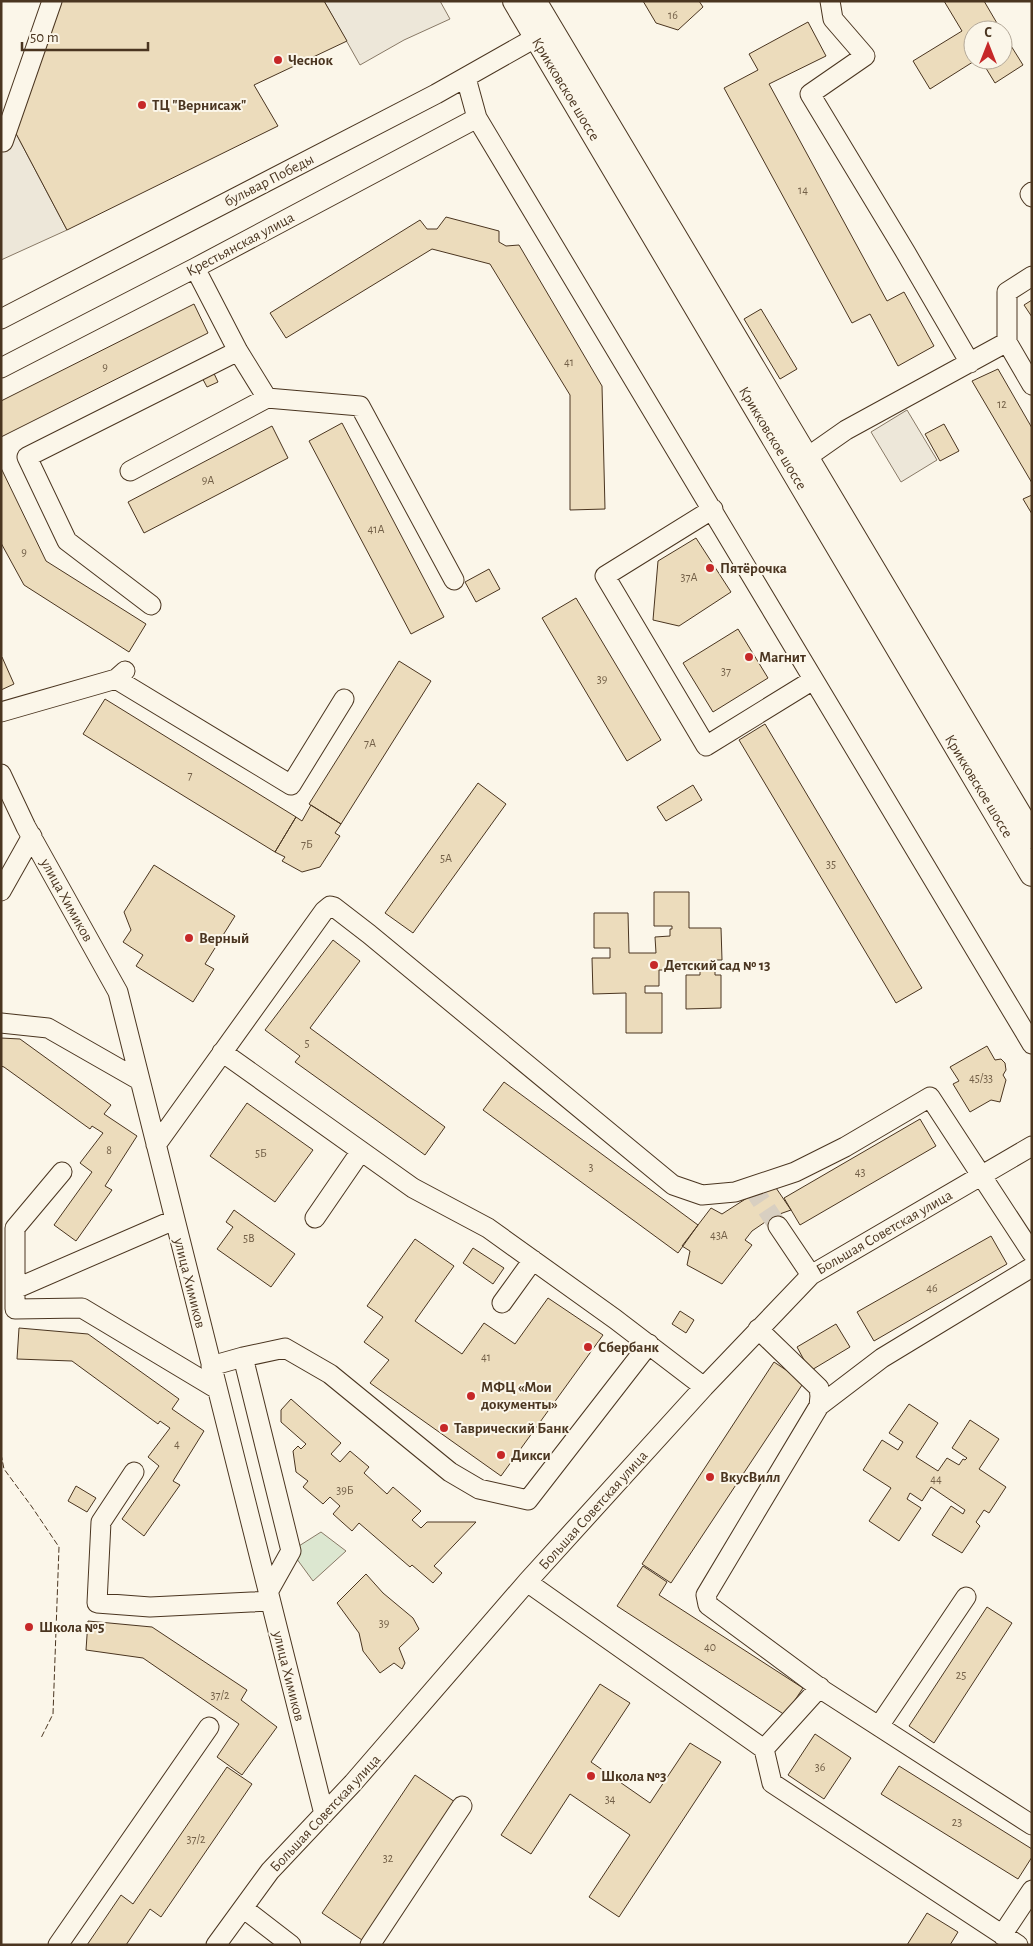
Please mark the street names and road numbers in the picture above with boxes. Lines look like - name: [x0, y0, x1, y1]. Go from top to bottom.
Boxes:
- street label: Крикковское шоссе: [529, 35, 602, 144]
- street label: бульвар Победы: [222, 151, 316, 209]
- street label: Крестьянская улица: [184, 210, 297, 279]
- street label: Крикковское шоссе: [736, 384, 809, 493]
- street label: Крикковское шоссе: [942, 732, 1015, 841]
- street label: улица Химиков: [37, 855, 96, 944]
- street label: Большая Советская улица: [814, 1187, 955, 1278]
- street label: улица Химиков: [171, 1236, 208, 1330]
- street label: Большая Советская улица: [536, 1448, 651, 1573]
- street label: улица Химиков: [270, 1629, 307, 1723]
- street label: Большая Советская улица: [267, 1752, 384, 1875]

